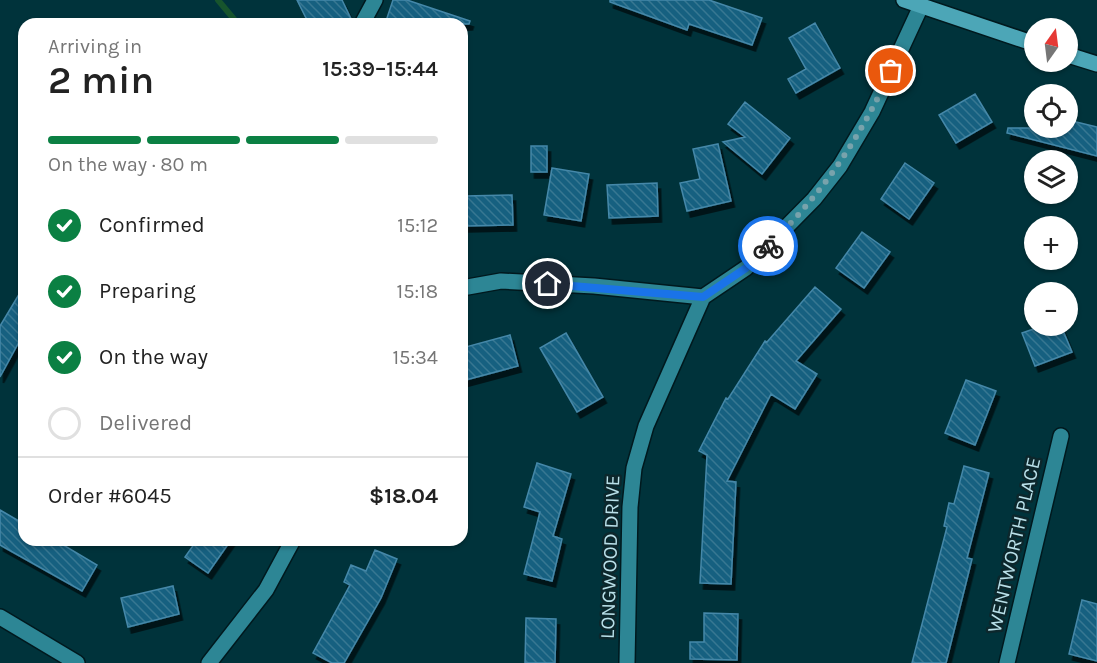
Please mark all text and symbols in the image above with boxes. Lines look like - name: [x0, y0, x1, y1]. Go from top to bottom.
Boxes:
- north arrow: [1024, 18, 1078, 72]
- map controls: [1024, 18, 1078, 336]
- text: Arriving in: [48, 35, 142, 58]
- pin: [865, 45, 916, 96]
- icon: bag: [874, 54, 907, 87]
- text: 15:39–15:44: [322, 56, 438, 82]
- text: 2 min: [48, 57, 154, 103]
- button: locate: [1024, 84, 1078, 138]
- button: layers: [1024, 150, 1078, 204]
- text: On the way · 80 m: [48, 153, 208, 176]
- icon: check: [48, 209, 81, 242]
- text: Confirmed: [99, 212, 205, 238]
- text: 15:12: [397, 214, 438, 237]
- courier: [738, 216, 798, 276]
- button: +: [1024, 216, 1078, 270]
- icon: bike: [752, 230, 785, 263]
- pin: [522, 258, 573, 309]
- icon: home: [531, 267, 564, 300]
- icon: check: [48, 275, 81, 308]
- text: Preparing: [99, 278, 196, 304]
- text: 15:18: [397, 280, 438, 303]
- button: −: [1024, 282, 1078, 336]
- icon: check: [48, 341, 81, 374]
- text: On the way: [99, 344, 208, 370]
- text: 15:34: [393, 346, 438, 369]
- text: Delivered: [99, 410, 192, 436]
- street label: WENTWORTH PLACE: [983, 455, 1045, 635]
- street label: LONGWOOD DRIVE: [596, 475, 624, 639]
- text: Order #6045: [48, 483, 172, 509]
- text: $18.04: [369, 483, 438, 509]

